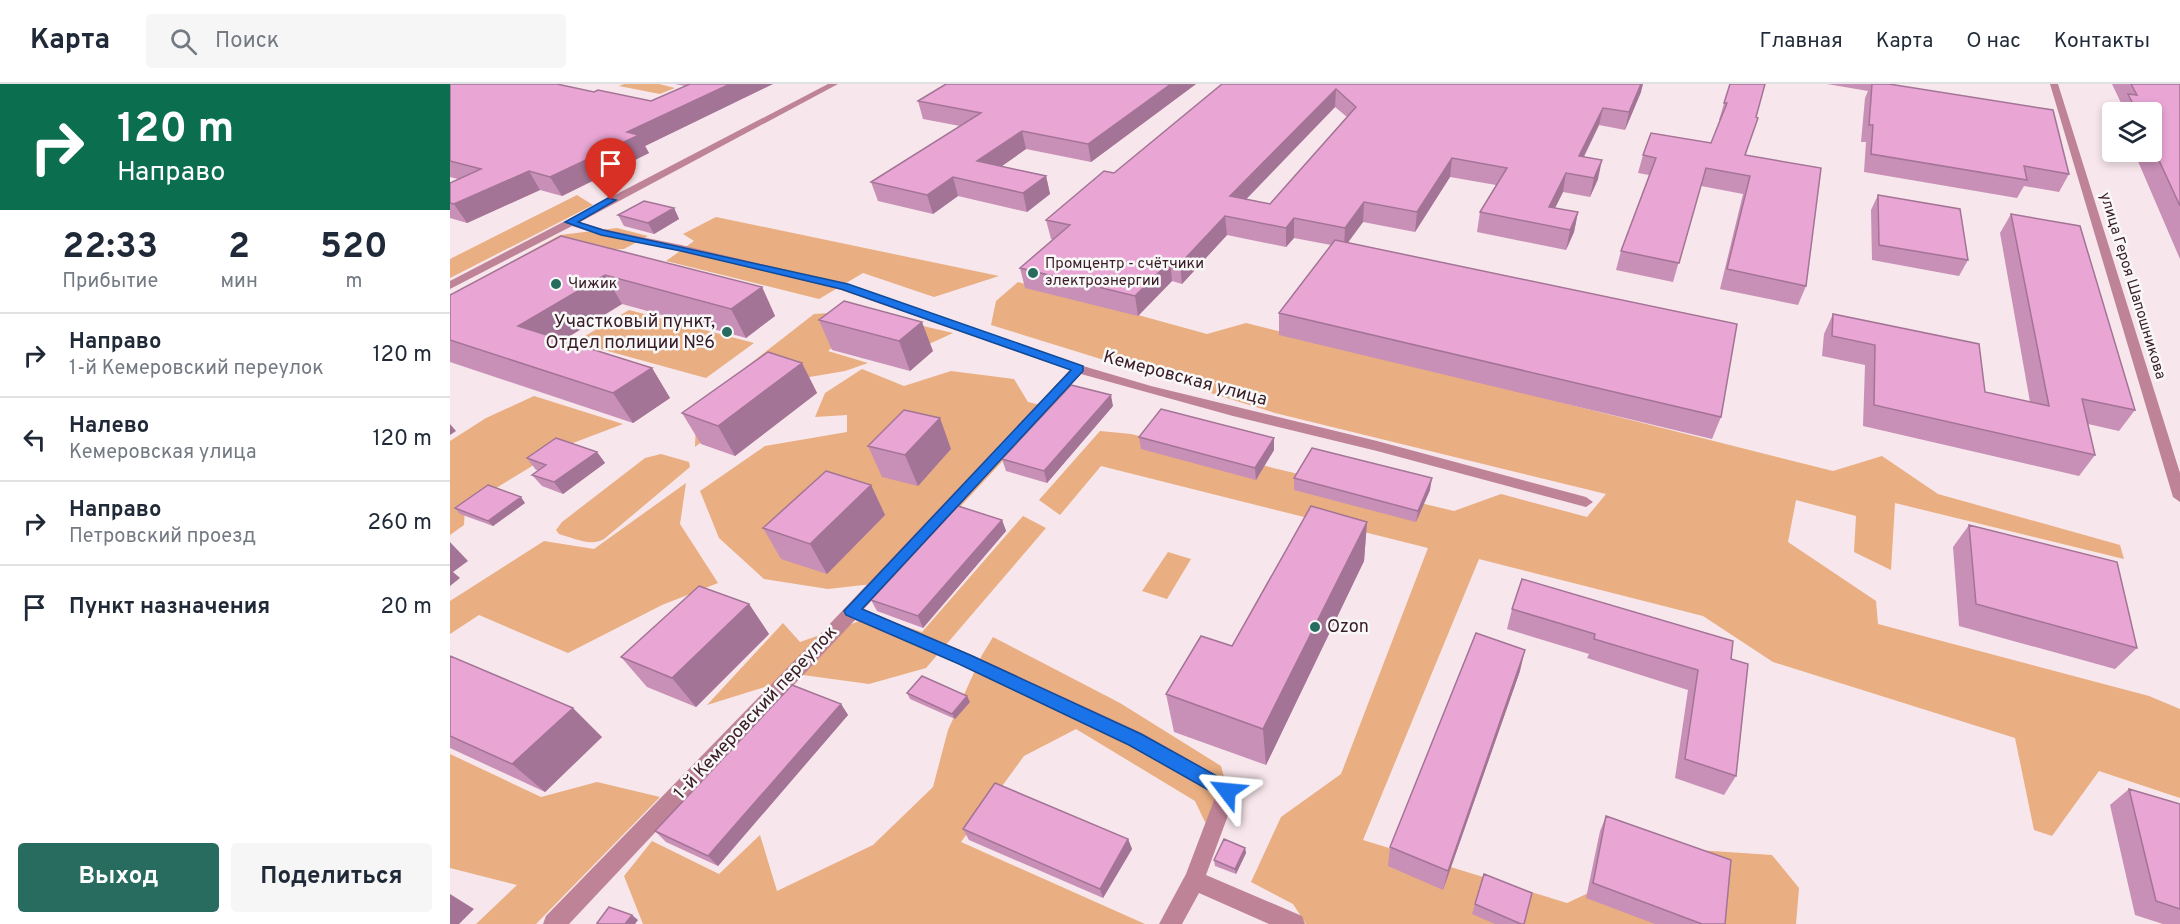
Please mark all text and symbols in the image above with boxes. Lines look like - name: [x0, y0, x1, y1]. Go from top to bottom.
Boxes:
- search box: [146, 14, 566, 68]
- text: Карта: [30, 23, 110, 59]
- icon: search: [167, 25, 200, 58]
- text: Поиск: [215, 28, 279, 55]
- text: Главная: [1759, 28, 1843, 55]
- text: Карта: [1876, 28, 1933, 55]
- text: О нас: [1966, 28, 2021, 55]
- text: Контакты: [2054, 28, 2150, 55]
- map controls: [2102, 102, 2162, 162]
- button: layers: [2102, 102, 2162, 162]
- text: 120 m: [117, 104, 234, 157]
- icon: right: [18, 108, 96, 186]
- pin: [585, 138, 636, 200]
- icon: arrive: [594, 147, 627, 180]
- text: Направо: [117, 156, 225, 190]
- street label: улица Героя Шапошникова: [2094, 190, 2170, 382]
- text: 22:33: [62, 225, 158, 271]
- text: 2: [228, 225, 250, 271]
- text: 520: [320, 225, 388, 271]
- place label: Промцентр - счётчики электроэнергии: [1045, 255, 1204, 291]
- marker: Промцентр - счётчики электроэнергии: [1026, 266, 1040, 280]
- text: Прибытие: [62, 269, 158, 295]
- text: мин: [220, 269, 258, 295]
- text: m: [345, 269, 362, 295]
- place label: Чижик: [568, 275, 617, 294]
- marker: Чижик: [549, 277, 563, 291]
- place label: Участковый пункт, Отдел полиции №6: [546, 311, 715, 355]
- marker: Участковый пункт, Отдел полиции №6: [720, 325, 734, 339]
- text: Направо: [69, 329, 161, 356]
- icon: right: [18, 339, 51, 372]
- text: 120 m: [372, 342, 432, 369]
- street label: Кемеровская улица: [1101, 346, 1269, 412]
- text: 1-й Кемеровский переулок: [69, 356, 324, 382]
- text: Налево: [69, 413, 149, 440]
- icon: left: [18, 423, 51, 456]
- text: 120 m: [372, 426, 432, 453]
- text: Кемеровская улица: [69, 440, 256, 466]
- text: Направо: [69, 497, 161, 524]
- icon: right: [18, 507, 51, 540]
- text: 260 m: [367, 510, 432, 537]
- text: Петровский проезд: [69, 524, 256, 550]
- icon: arrive: [18, 591, 51, 624]
- text: Пункт назначения: [69, 594, 270, 621]
- text: 20 m: [381, 594, 432, 621]
- place label: Ozon: [1327, 616, 1369, 639]
- marker: Ozon: [1308, 620, 1322, 634]
- street label: 1-й Кемеровский переулок: [669, 621, 843, 805]
- position arrow: [1195, 759, 1259, 823]
- button: Выход: [18, 843, 219, 912]
- button: Поделиться: [231, 843, 432, 912]

